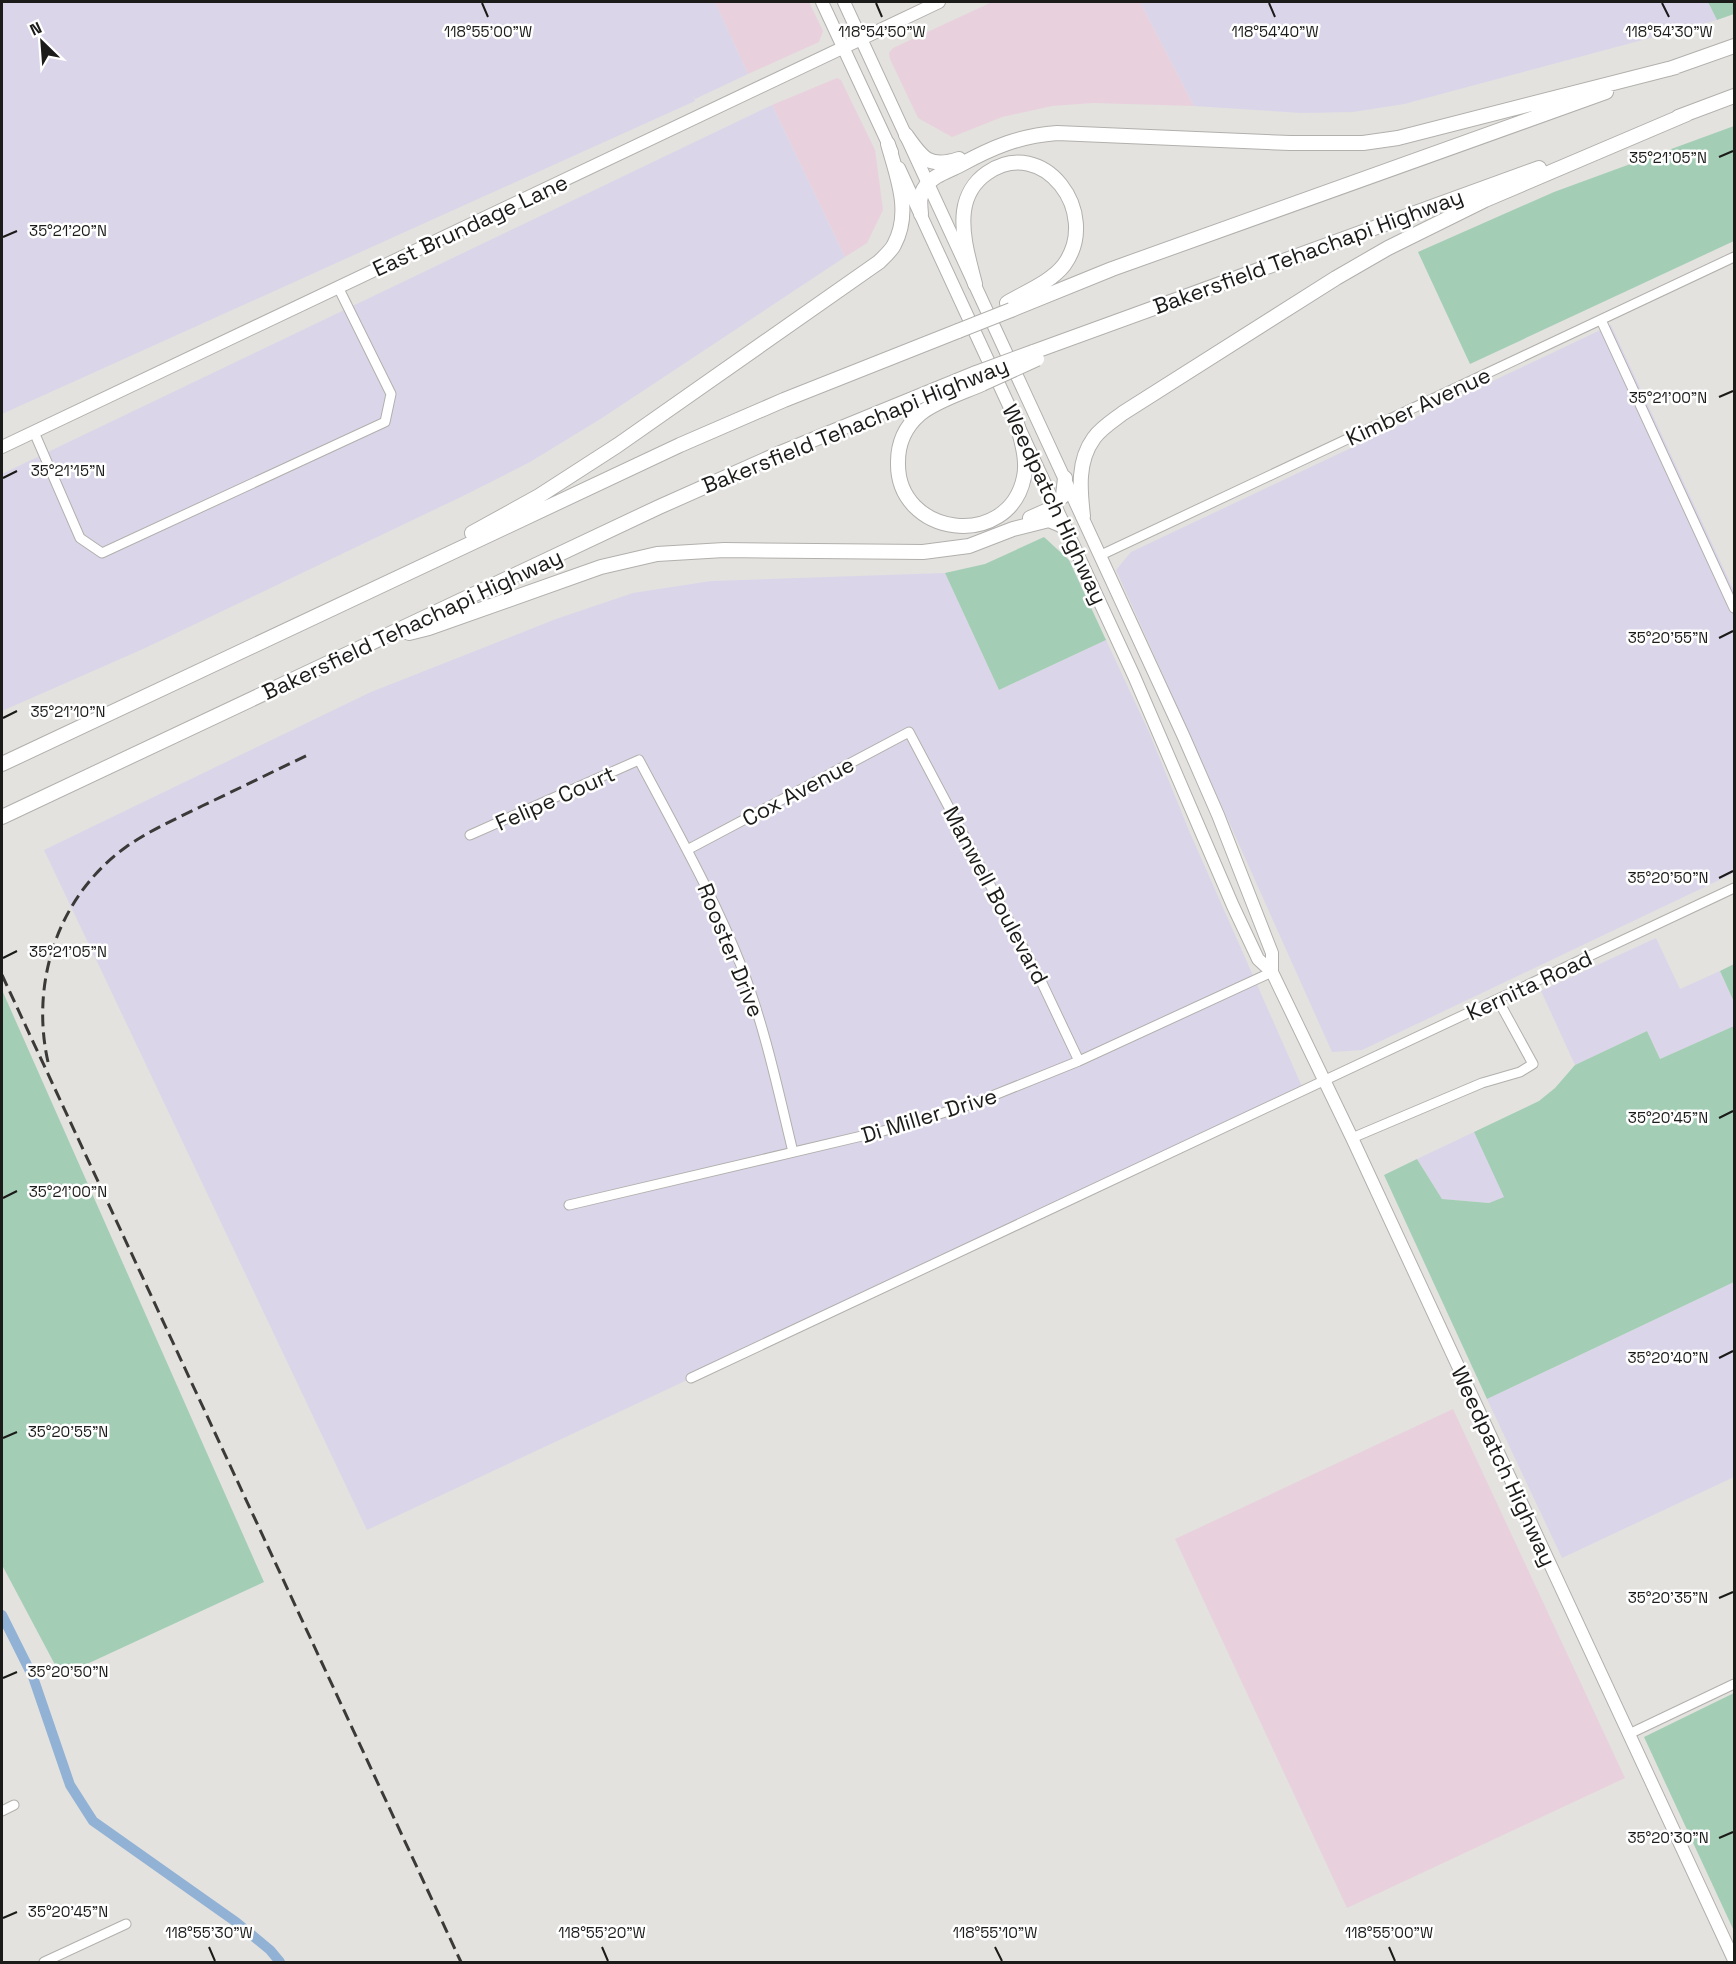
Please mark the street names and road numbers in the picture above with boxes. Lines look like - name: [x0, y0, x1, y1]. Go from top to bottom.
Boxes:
- street label: East Brundage Lane: [368, 167, 572, 283]
- street label: Bakersfield Tehachapi Highway: [1149, 182, 1467, 320]
- street label: Bakersfield Tehachapi Highway: [698, 351, 1012, 499]
- street label: Kimber Avenue: [1341, 360, 1495, 452]
- street label: Weedpatch Highway: [996, 399, 1114, 609]
- street label: Bakersfield Tehachapi Highway: [258, 542, 566, 706]
- street label: Cox Avenue: [737, 750, 859, 832]
- street label: Felipe Court: [491, 759, 619, 837]
- street label: Manwell Boulevard: [937, 801, 1055, 989]
- street label: Rooster Drive: [691, 879, 771, 1021]
- street label: Kernita Road: [1462, 944, 1596, 1026]
- street label: Di Miller Drive: [858, 1081, 1000, 1149]
- street label: Weedpatch Highway: [1445, 1361, 1563, 1571]

